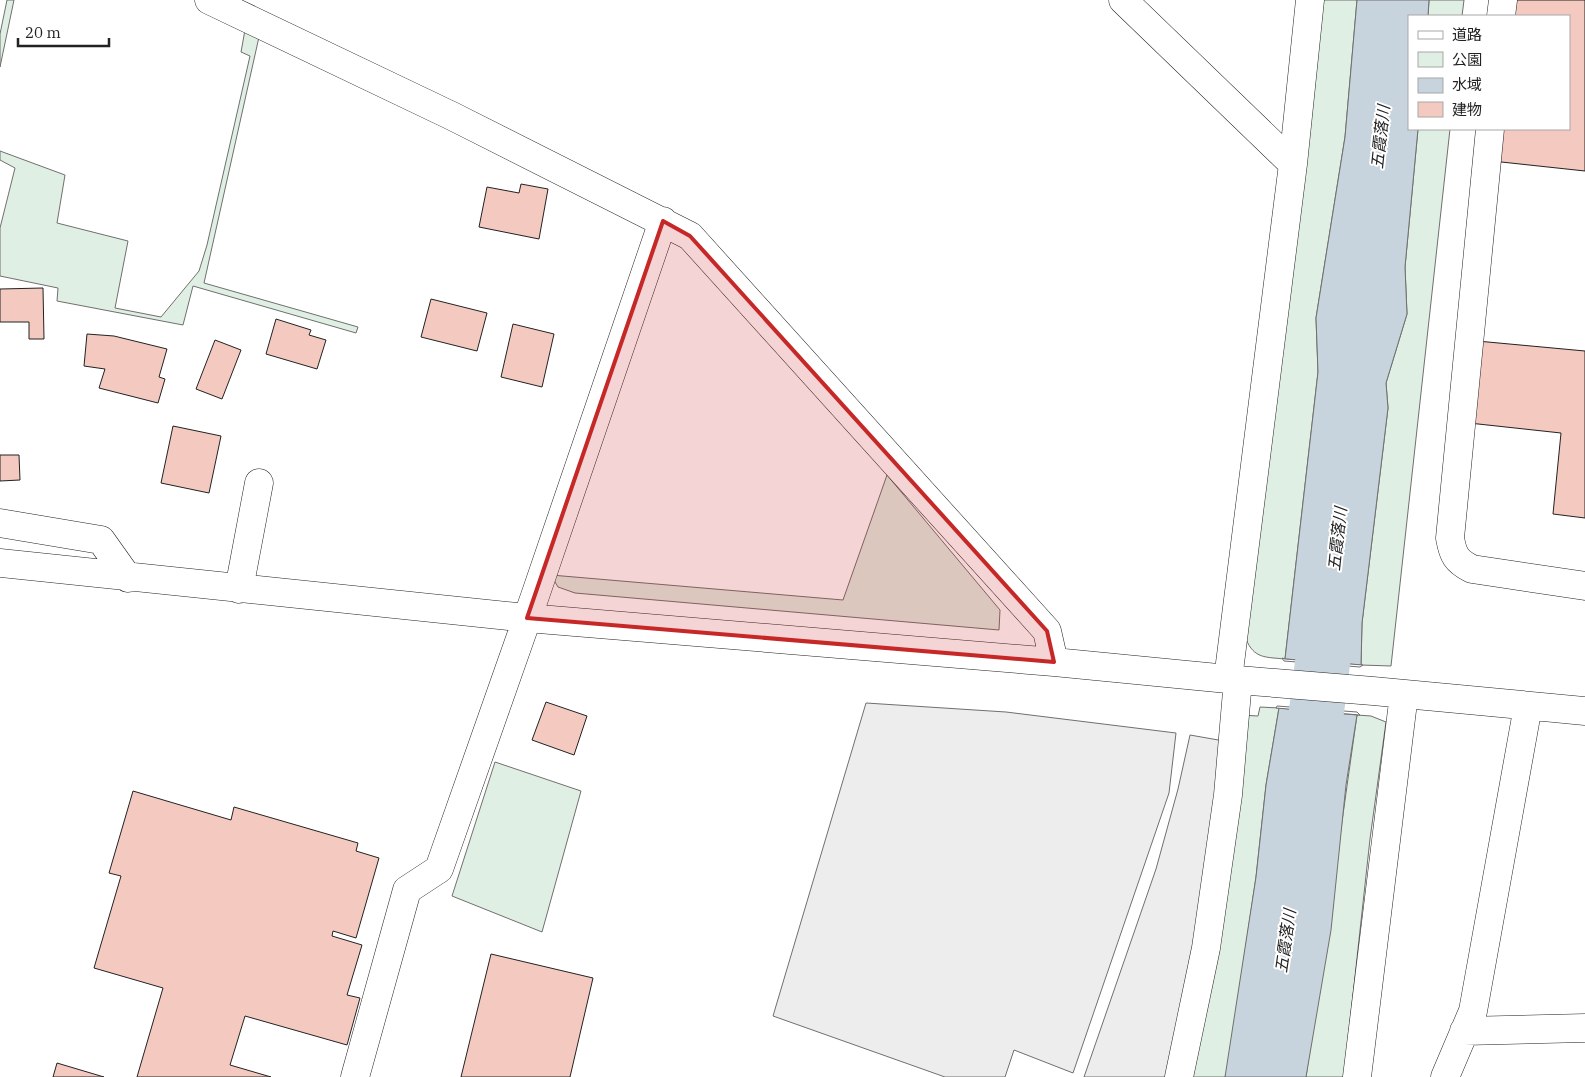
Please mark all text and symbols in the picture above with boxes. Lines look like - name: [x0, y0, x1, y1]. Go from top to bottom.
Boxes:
- scale bar: [18, 15, 109, 47]
- legend: [1408, 15, 1570, 130]
- text: 20 m: [25, 23, 61, 42]
- text: 道路: [1452, 25, 1482, 44]
- text: 公園: [1452, 50, 1482, 69]
- text: 水域: [1452, 75, 1482, 94]
- text: 建物: [1452, 100, 1482, 119]
- water label: 五霞落川: [1367, 102, 1393, 170]
- water label: 五霞落川: [1324, 504, 1350, 572]
- water label: 五霞落川: [1271, 906, 1300, 974]

